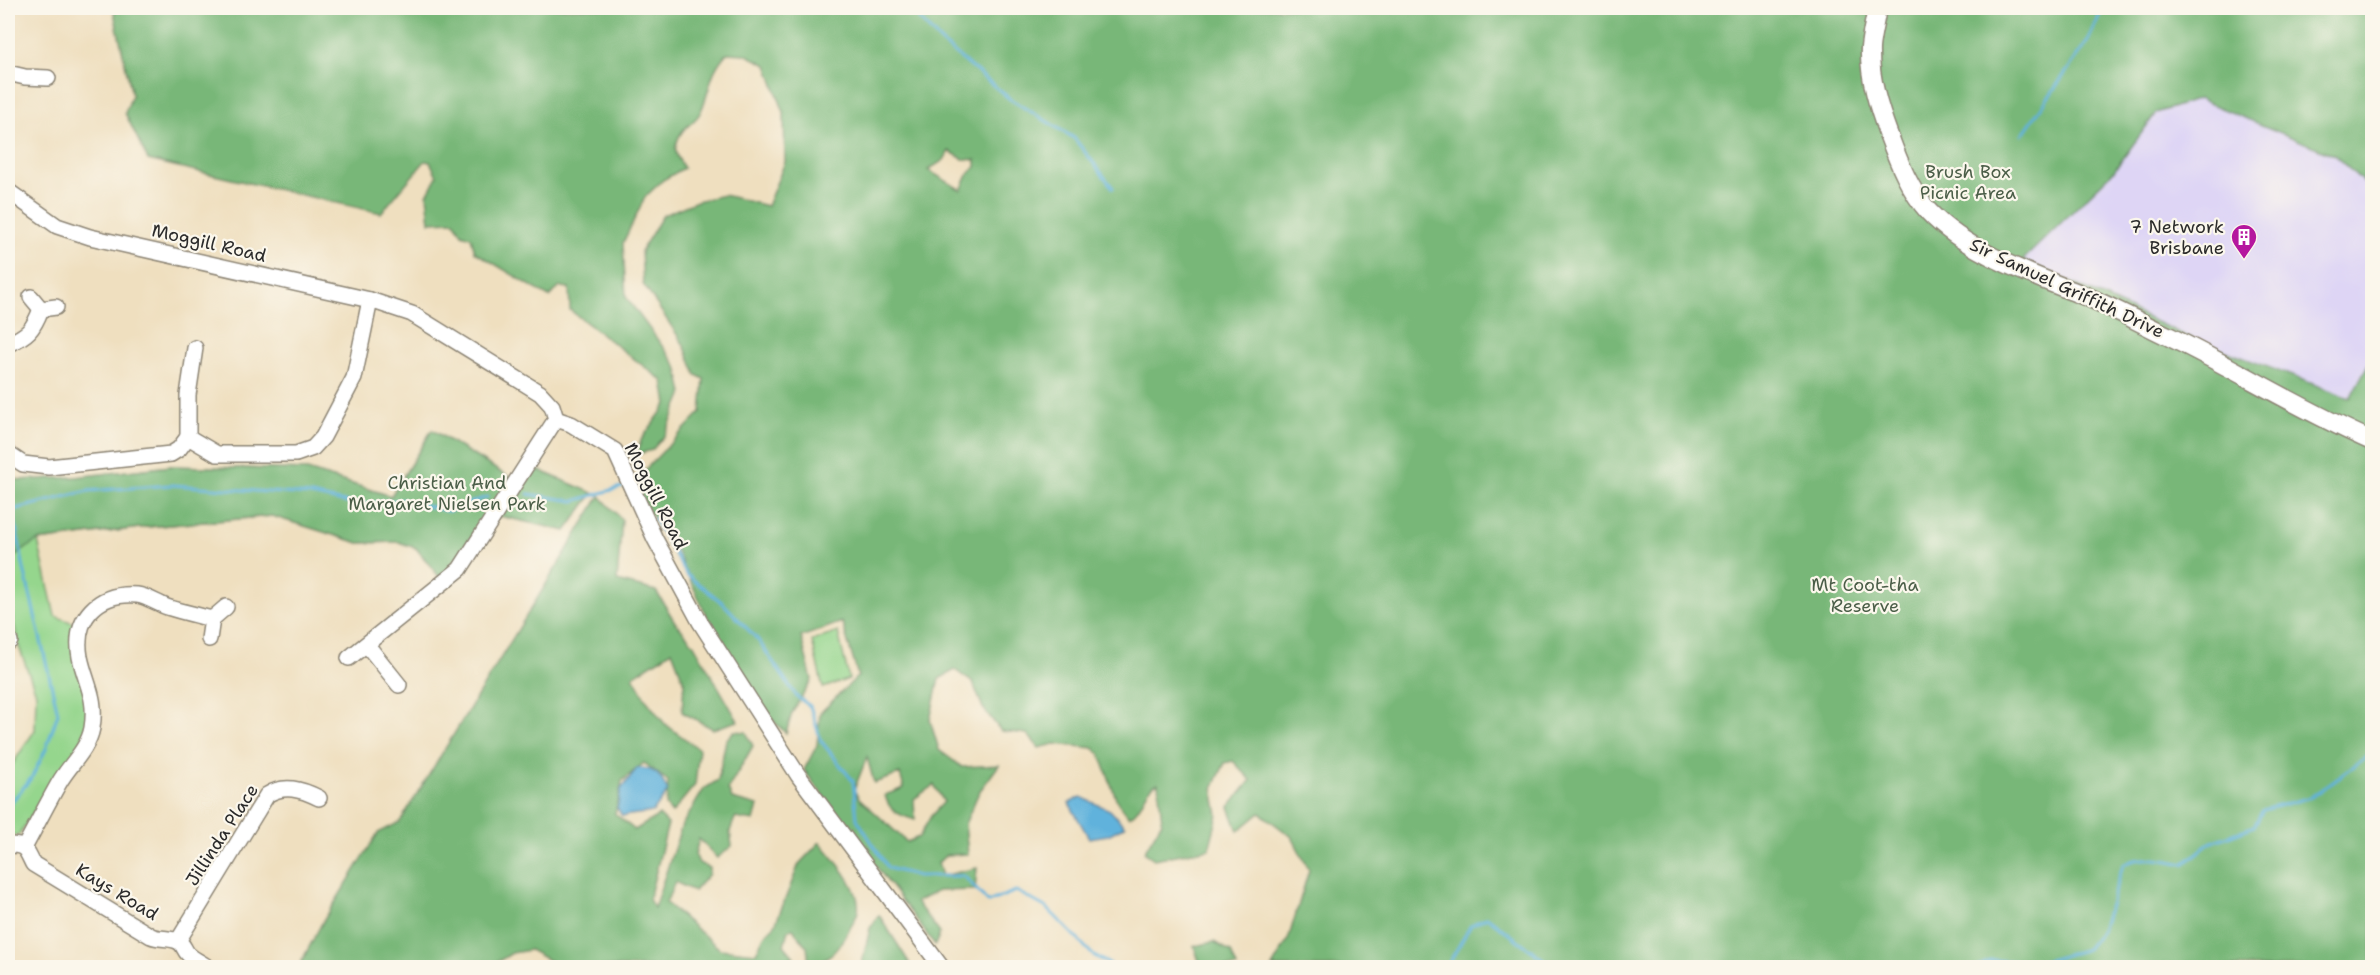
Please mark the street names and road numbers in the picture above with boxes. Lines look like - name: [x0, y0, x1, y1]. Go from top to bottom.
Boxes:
- street label: Moggill Road: [149, 218, 269, 268]
- street label: Sir Samuel Griffith Drive: [1966, 232, 2168, 344]
- street label: Moggill Road: [619, 438, 693, 554]
- street label: Jillinda Place: [180, 779, 264, 891]
- street label: Kays Road: [71, 858, 163, 926]

